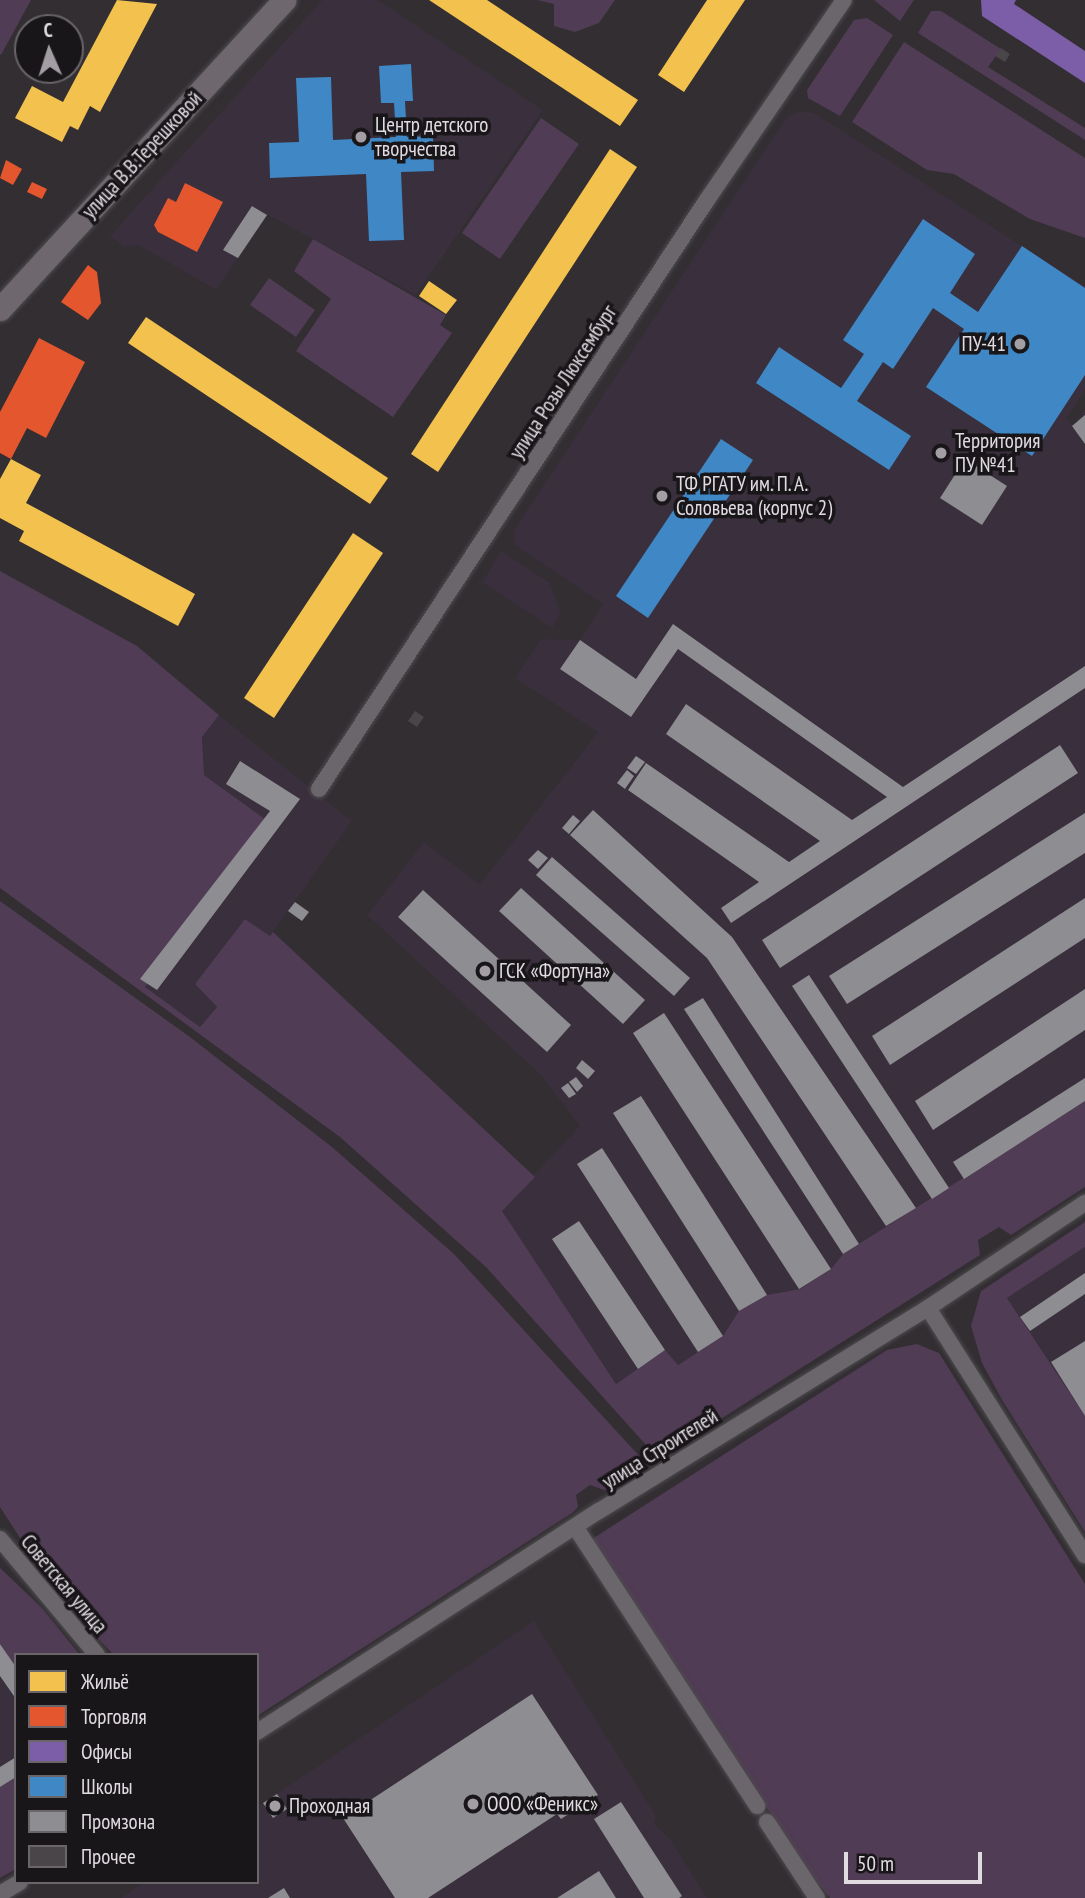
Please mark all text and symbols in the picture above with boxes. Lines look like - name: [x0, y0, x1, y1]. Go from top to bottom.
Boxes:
- north arrow: [14, 14, 84, 84]
- text: С: [43, 18, 53, 42]
- street label: улица В.В.Терешковой: [77, 86, 207, 224]
- place label: Центр детского творчества: [375, 112, 488, 162]
- marker: Центр детского творчества: [353, 129, 369, 145]
- street label: улица Розы Люксембург: [504, 300, 622, 464]
- place label: ПУ-41: [962, 331, 1006, 357]
- marker: ПУ-41: [1012, 336, 1028, 352]
- place label: Территория ПУ №41: [955, 428, 1040, 478]
- marker: Территория ПУ №41: [933, 445, 949, 461]
- place label: ТФ РГАТУ им. П. А. Соловьева (корпус 2): [676, 471, 832, 521]
- marker: ТФ РГАТУ им. П. А. Соловьева (корпус 2): [654, 488, 670, 504]
- place label: ГСК «Фортуна»: [499, 958, 610, 984]
- marker: ГСК «Фортуна»: [477, 963, 493, 979]
- street label: улица Строителей: [598, 1403, 722, 1495]
- street label: Советская улица: [15, 1529, 113, 1639]
- legend: [14, 1653, 259, 1884]
- text: Жильё: [81, 1668, 129, 1695]
- text: Торговля: [81, 1703, 147, 1730]
- text: Офисы: [81, 1738, 132, 1765]
- text: Школы: [81, 1773, 133, 1800]
- place label: ООО «Феникс»: [487, 1791, 598, 1817]
- place label: Проходная: [289, 1793, 370, 1819]
- marker: ООО «Феникс»: [465, 1796, 481, 1812]
- marker: Проходная: [267, 1798, 283, 1814]
- text: Промзона: [81, 1808, 155, 1835]
- scale bar: [847, 1839, 985, 1883]
- text: Прочее: [81, 1843, 136, 1870]
- text: 50 m: [857, 1850, 894, 1877]

